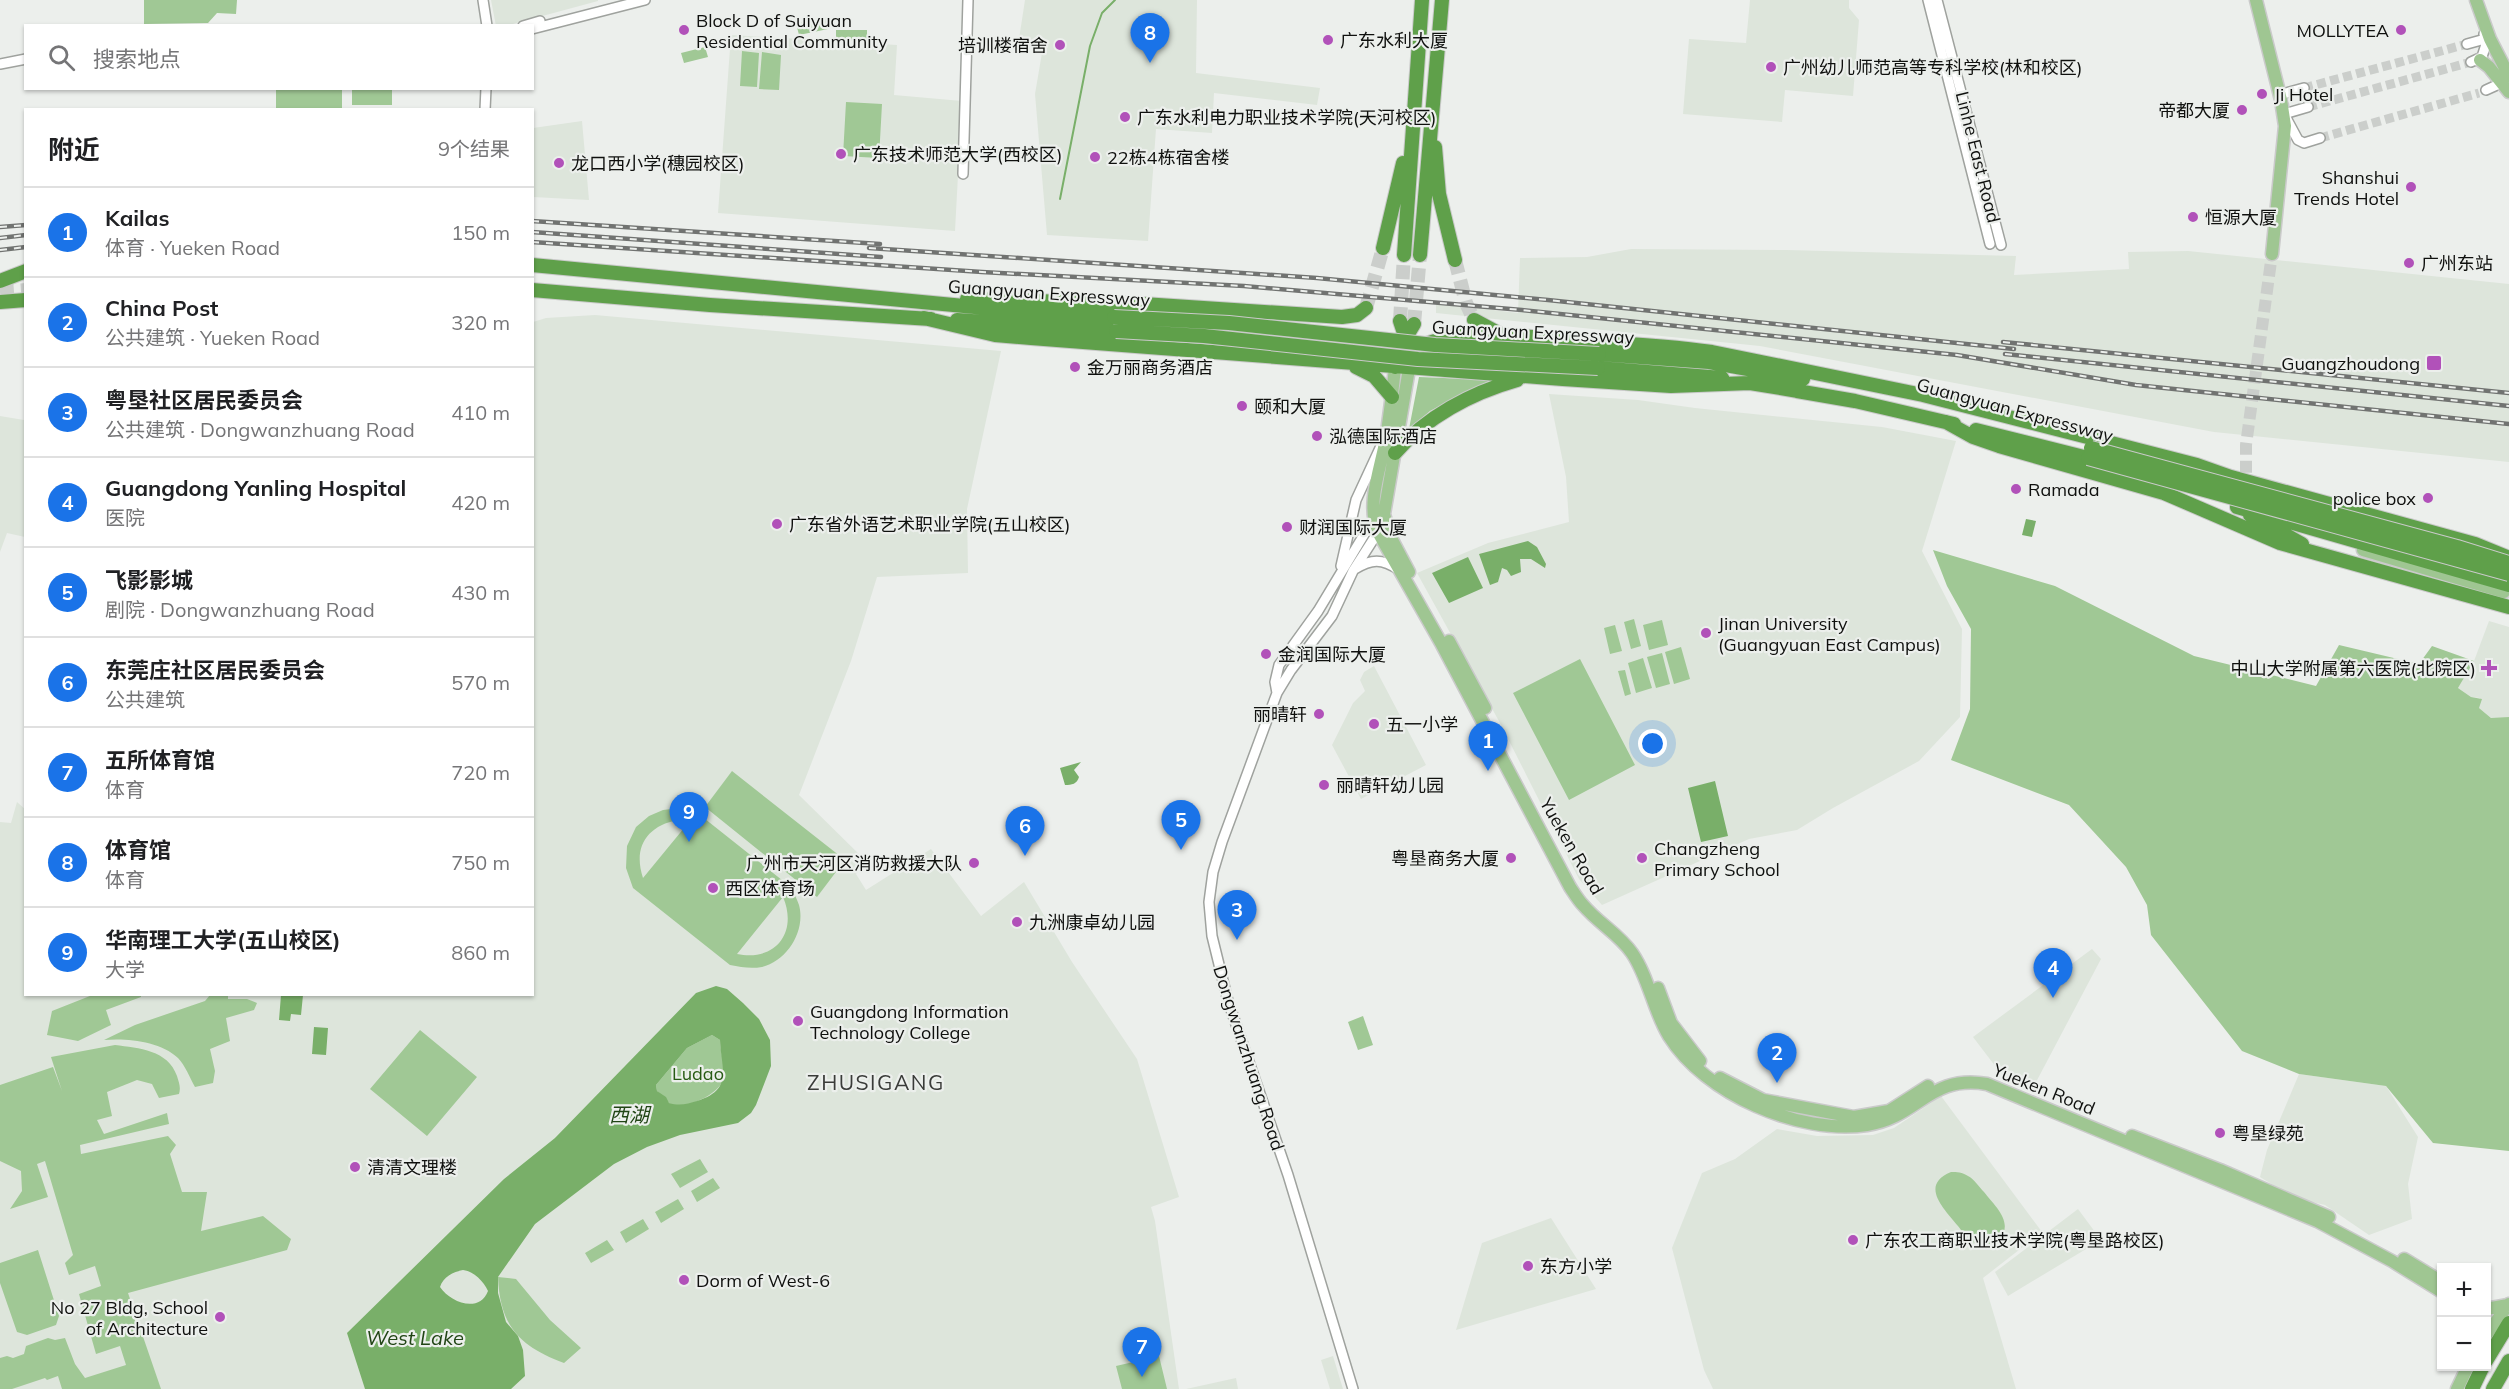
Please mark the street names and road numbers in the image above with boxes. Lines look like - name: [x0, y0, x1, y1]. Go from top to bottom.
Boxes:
- street label: Linhe East Road: [1951, 89, 2005, 225]
- street label: Guangyuan Expressway: [947, 274, 1151, 312]
- street label: Guangyuan Expressway: [1431, 315, 1635, 349]
- street label: Guangyuan Expressway: [1914, 373, 2116, 447]
- street label: Yueken Road: [1535, 793, 1609, 899]
- street label: Dongwanzhuang Road: [1208, 963, 1290, 1153]
- street label: Yueken Road: [1989, 1058, 2098, 1120]

